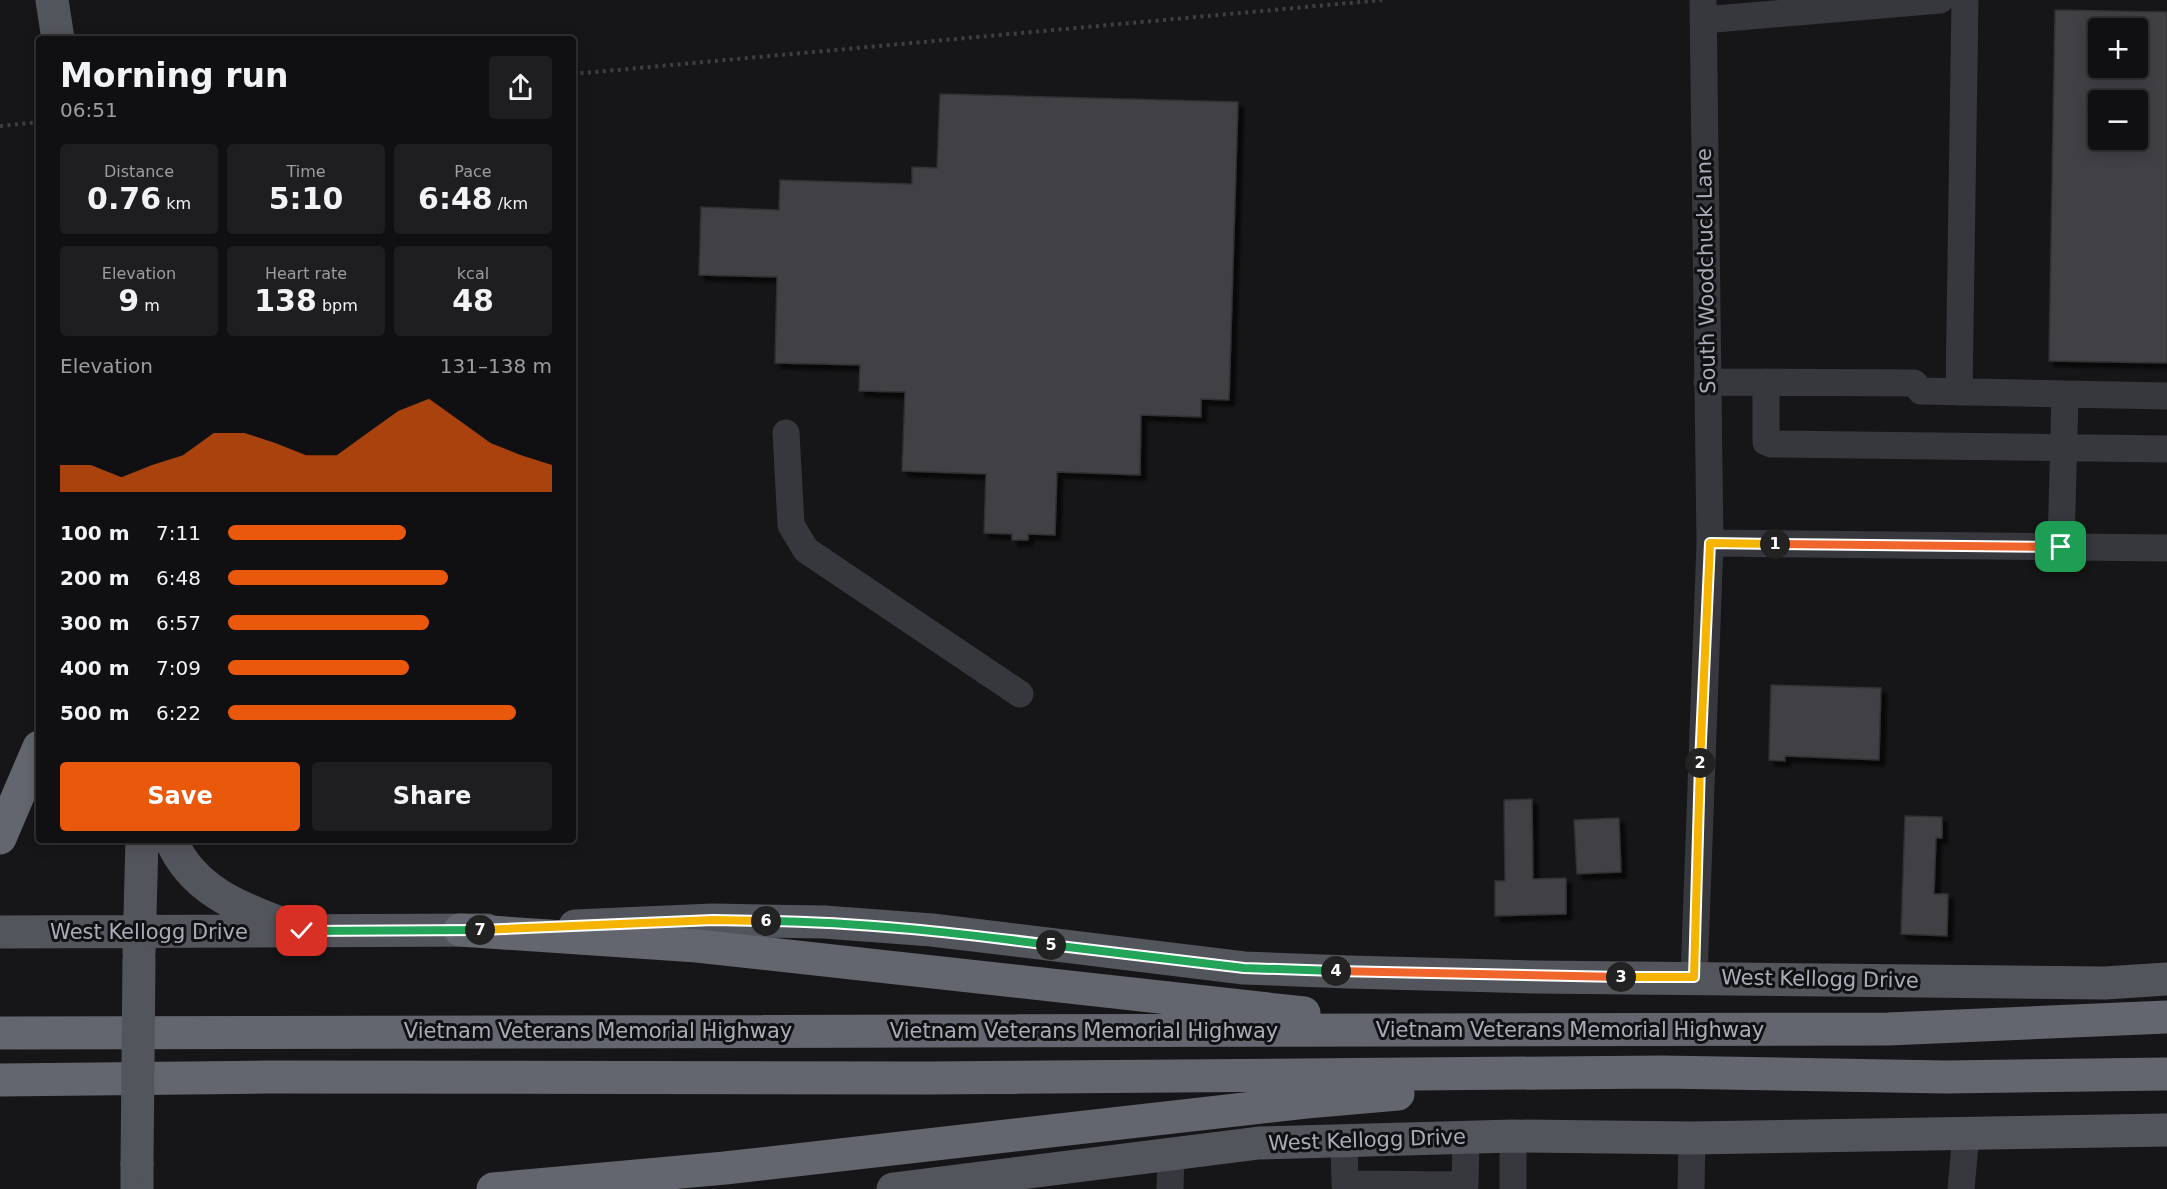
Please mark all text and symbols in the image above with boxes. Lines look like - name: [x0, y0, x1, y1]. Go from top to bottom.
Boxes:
- map controls: [2088, 18, 2148, 150]
- button: +: [2088, 18, 2148, 78]
- text: Morning run: [60, 56, 288, 95]
- button: share: [489, 56, 552, 119]
- button: −: [2088, 90, 2148, 150]
- text: 06:51: [60, 98, 118, 122]
- street label: South Woodchuck Lane: [1692, 148, 1720, 394]
- text: Distance: [104, 162, 174, 181]
- text: Time: [286, 162, 326, 181]
- text: Pace: [454, 162, 492, 181]
- text: 0.76: [87, 181, 161, 216]
- text: 5:10: [269, 181, 343, 216]
- text: 6:48: [418, 181, 493, 216]
- text: km: [161, 194, 191, 213]
- text: /km: [493, 194, 528, 213]
- text: Elevation: [102, 264, 176, 283]
- text: Heart rate: [265, 264, 347, 283]
- text: kcal: [457, 264, 489, 283]
- text: 9: [118, 283, 139, 318]
- text: 138: [254, 283, 317, 318]
- text: 48: [452, 283, 494, 318]
- text: m: [139, 296, 160, 315]
- text: bpm: [317, 296, 358, 315]
- text: Elevation: [60, 354, 153, 378]
- text: 131–138 m: [440, 354, 552, 378]
- text: 100 m: [60, 521, 130, 545]
- text: 7:11: [156, 521, 201, 545]
- pin: [2035, 521, 2086, 572]
- pin: 1: [1760, 529, 1790, 559]
- icon: arrive: [2044, 530, 2077, 563]
- text: 1: [1769, 534, 1781, 553]
- text: 200 m: [60, 566, 130, 590]
- text: 6:48: [156, 566, 201, 590]
- text: 300 m: [60, 611, 130, 635]
- text: 6:57: [156, 611, 201, 635]
- text: 400 m: [60, 656, 130, 680]
- text: 7:09: [156, 656, 201, 680]
- text: 500 m: [60, 701, 130, 725]
- text: 6:22: [156, 701, 201, 725]
- pin: 2: [1685, 748, 1715, 778]
- text: 2: [1694, 753, 1706, 772]
- button: Save: [60, 762, 300, 831]
- button: Share: [312, 762, 552, 831]
- pin: [276, 905, 327, 956]
- pin: 6: [751, 906, 781, 936]
- text: 6: [760, 911, 772, 930]
- icon: check: [285, 914, 318, 947]
- pin: 7: [465, 915, 495, 945]
- street label: West Kellogg Drive: [50, 920, 248, 944]
- text: 7: [474, 920, 486, 939]
- pin: 5: [1036, 930, 1066, 960]
- text: 5: [1045, 935, 1057, 954]
- pin: 4: [1321, 956, 1351, 986]
- text: 4: [1330, 961, 1342, 980]
- pin: 3: [1606, 962, 1636, 992]
- street label: West Kellogg Drive: [1721, 965, 1919, 993]
- text: 3: [1615, 967, 1627, 986]
- street label: Vietnam Veterans Memorial Highway: [1376, 1018, 1764, 1042]
- street label: Vietnam Veterans Memorial Highway: [404, 1019, 792, 1043]
- street label: Vietnam Veterans Memorial Highway: [890, 1019, 1278, 1043]
- street label: West Kellogg Drive: [1268, 1125, 1466, 1155]

